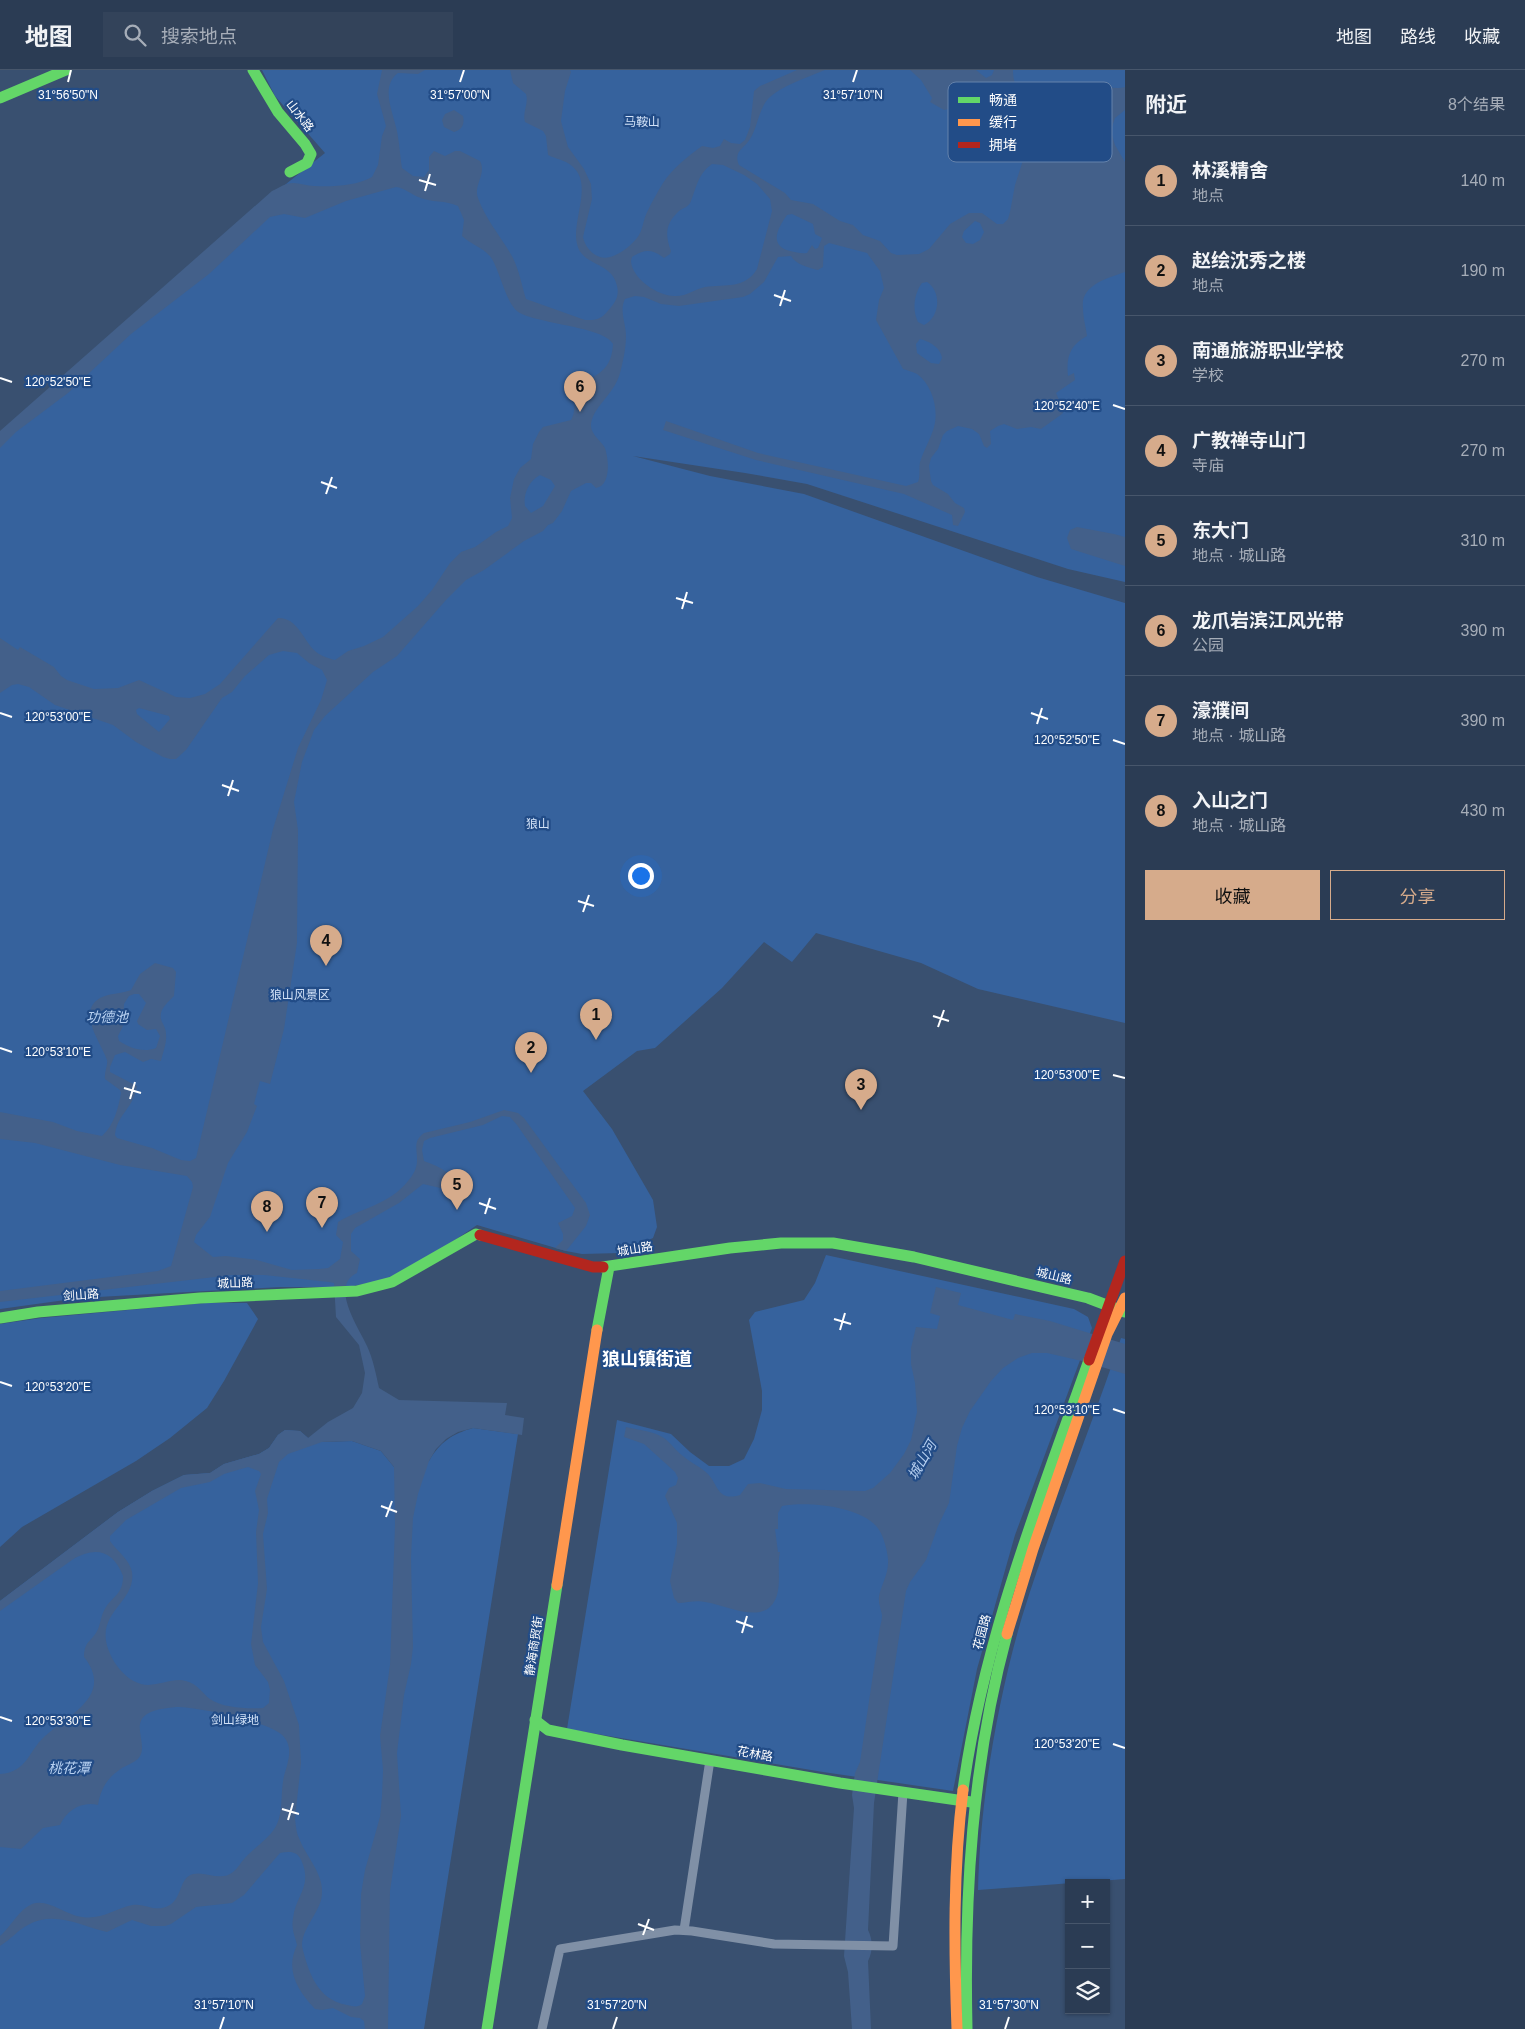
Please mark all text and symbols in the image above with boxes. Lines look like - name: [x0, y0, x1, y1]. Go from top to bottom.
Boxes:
- search box: [103, 12, 453, 57]
- icon: search: [121, 21, 149, 49]
- text: 地图: [25, 23, 73, 50]
- text: 搜索地点: [161, 26, 237, 47]
- text: 地图: [1336, 27, 1372, 47]
- text: 路线: [1400, 27, 1436, 47]
- text: 收藏: [1464, 27, 1500, 47]
- legend: [948, 82, 1112, 162]
- text: 31°56'50"N: [38, 88, 98, 102]
- text: 31°57'00"N: [430, 88, 490, 102]
- text: 31°57'10"N: [823, 88, 883, 102]
- text: 畅通: [989, 92, 1017, 108]
- text: 附近: [1145, 93, 1187, 116]
- text: 8个结果: [1448, 96, 1505, 113]
- street label: 山水路: [283, 98, 317, 134]
- text: 缓行: [989, 114, 1017, 130]
- park label: 马鞍山: [624, 115, 660, 129]
- text: 拥堵: [989, 137, 1017, 153]
- text: 林溪精舍: [1192, 160, 1268, 181]
- text: 1: [1157, 172, 1165, 189]
- text: 140 m: [1461, 172, 1505, 189]
- text: 地点: [1192, 187, 1224, 204]
- text: 赵绘沈秀之楼: [1192, 250, 1306, 271]
- text: 2: [1157, 262, 1165, 279]
- text: 190 m: [1461, 262, 1505, 279]
- text: 地点: [1192, 277, 1224, 294]
- text: 南通旅游职业学校: [1192, 340, 1344, 361]
- text: 3: [1157, 352, 1165, 369]
- text: 270 m: [1461, 352, 1505, 369]
- text: 学校: [1192, 367, 1224, 384]
- pin: 6: [564, 371, 596, 412]
- text: 120°52'50"E: [25, 375, 91, 389]
- text: 120°52'40"E: [1034, 399, 1100, 413]
- text: 广教禅寺山门: [1192, 430, 1306, 451]
- text: 4: [1157, 442, 1165, 459]
- text: 270 m: [1461, 442, 1505, 459]
- text: 寺庙: [1192, 457, 1224, 474]
- text: 东大门: [1192, 520, 1249, 541]
- text: 5: [1157, 532, 1165, 549]
- text: 310 m: [1461, 532, 1505, 549]
- text: 地点 · 城山路: [1192, 547, 1286, 564]
- text: 龙爪岩滨江风光带: [1192, 610, 1344, 631]
- text: 6: [1157, 622, 1165, 639]
- text: 390 m: [1461, 622, 1505, 639]
- text: 公园: [1192, 637, 1224, 654]
- text: 濠濮间: [1192, 700, 1249, 721]
- text: 120°53'00"E: [25, 710, 91, 724]
- text: 7: [1157, 712, 1165, 729]
- text: 390 m: [1461, 712, 1505, 729]
- text: 地点 · 城山路: [1192, 727, 1286, 744]
- text: 120°52'50"E: [1034, 733, 1100, 747]
- text: 入山之门: [1192, 790, 1268, 811]
- text: 8: [1157, 802, 1165, 819]
- text: 430 m: [1461, 802, 1505, 819]
- park label: 狼山: [526, 817, 550, 831]
- text: 地点 · 城山路: [1192, 817, 1286, 834]
- your location: [628, 863, 654, 889]
- button: 收藏: [1145, 870, 1320, 920]
- button: 分享: [1330, 870, 1505, 920]
- pin: 4: [310, 925, 342, 966]
- park label: 狼山风景区: [270, 988, 330, 1002]
- pin: 1: [580, 999, 612, 1040]
- water label: 功德池: [86, 1009, 130, 1025]
- pin: 2: [515, 1032, 547, 1073]
- text: 120°53'10"E: [25, 1045, 91, 1059]
- text: 120°53'00"E: [1034, 1068, 1100, 1082]
- pin: 3: [845, 1069, 877, 1110]
- pin: 5: [441, 1169, 473, 1210]
- pin: 7: [306, 1187, 338, 1228]
- pin: 8: [251, 1191, 283, 1232]
- street label: 城山路: [616, 1239, 654, 1259]
- street label: 城山路: [1035, 1265, 1073, 1287]
- street label: 城山路: [217, 1275, 253, 1291]
- street label: 剑山路: [63, 1287, 99, 1303]
- district label: 狼山镇街道: [602, 1349, 692, 1369]
- text: 120°53'20"E: [25, 1380, 91, 1394]
- text: 120°53'10"E: [1034, 1403, 1100, 1417]
- water label: 城山河: [905, 1435, 941, 1482]
- street label: 花园路: [971, 1613, 993, 1651]
- street label: 静海商贸街: [522, 1615, 546, 1677]
- park label: 剑山绿地: [211, 1713, 259, 1727]
- text: 120°53'30"E: [25, 1714, 91, 1728]
- text: 120°53'20"E: [1034, 1737, 1100, 1751]
- street label: 花林路: [736, 1744, 774, 1764]
- water label: 桃花潭: [48, 1760, 93, 1776]
- map controls: [1065, 1879, 1110, 2014]
- button: +: [1065, 1879, 1110, 1924]
- button: −: [1065, 1924, 1110, 1969]
- button: layers: [1065, 1969, 1110, 2014]
- text: 31°57'10"N: [194, 1998, 254, 2012]
- text: 31°57'20"N: [587, 1998, 647, 2012]
- text: 31°57'30"N: [979, 1998, 1039, 2012]

